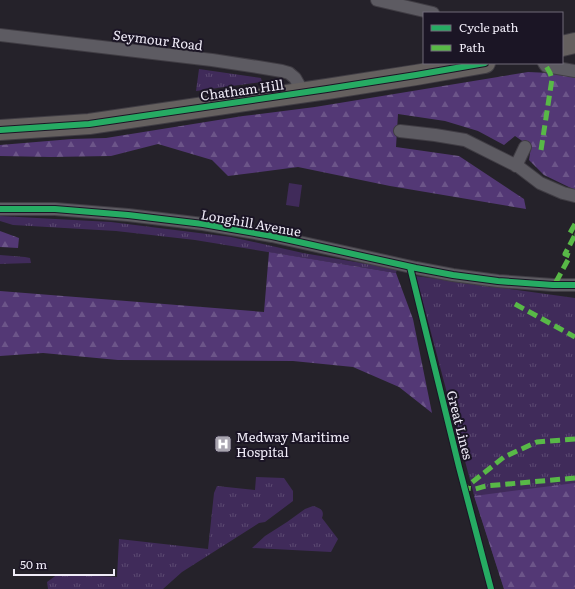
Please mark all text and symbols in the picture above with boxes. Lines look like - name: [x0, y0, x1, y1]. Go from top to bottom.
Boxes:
- legend: [423, 12, 563, 64]
- text: Cycle path: [459, 18, 519, 36]
- street label: Seymour Road: [112, 25, 204, 54]
- text: Path: [459, 38, 485, 56]
- street label: Chatham Hill: [199, 74, 286, 105]
- street label: Longhill Avenue: [200, 204, 303, 241]
- street label: Great Lines: [443, 388, 478, 462]
- place label: Medway Maritime Hospital: [236, 427, 350, 461]
- hospital icon: Medway Maritime Hospital: [213, 434, 233, 454]
- scale bar: [14, 551, 114, 577]
- text: 50 m: [20, 555, 47, 573]

